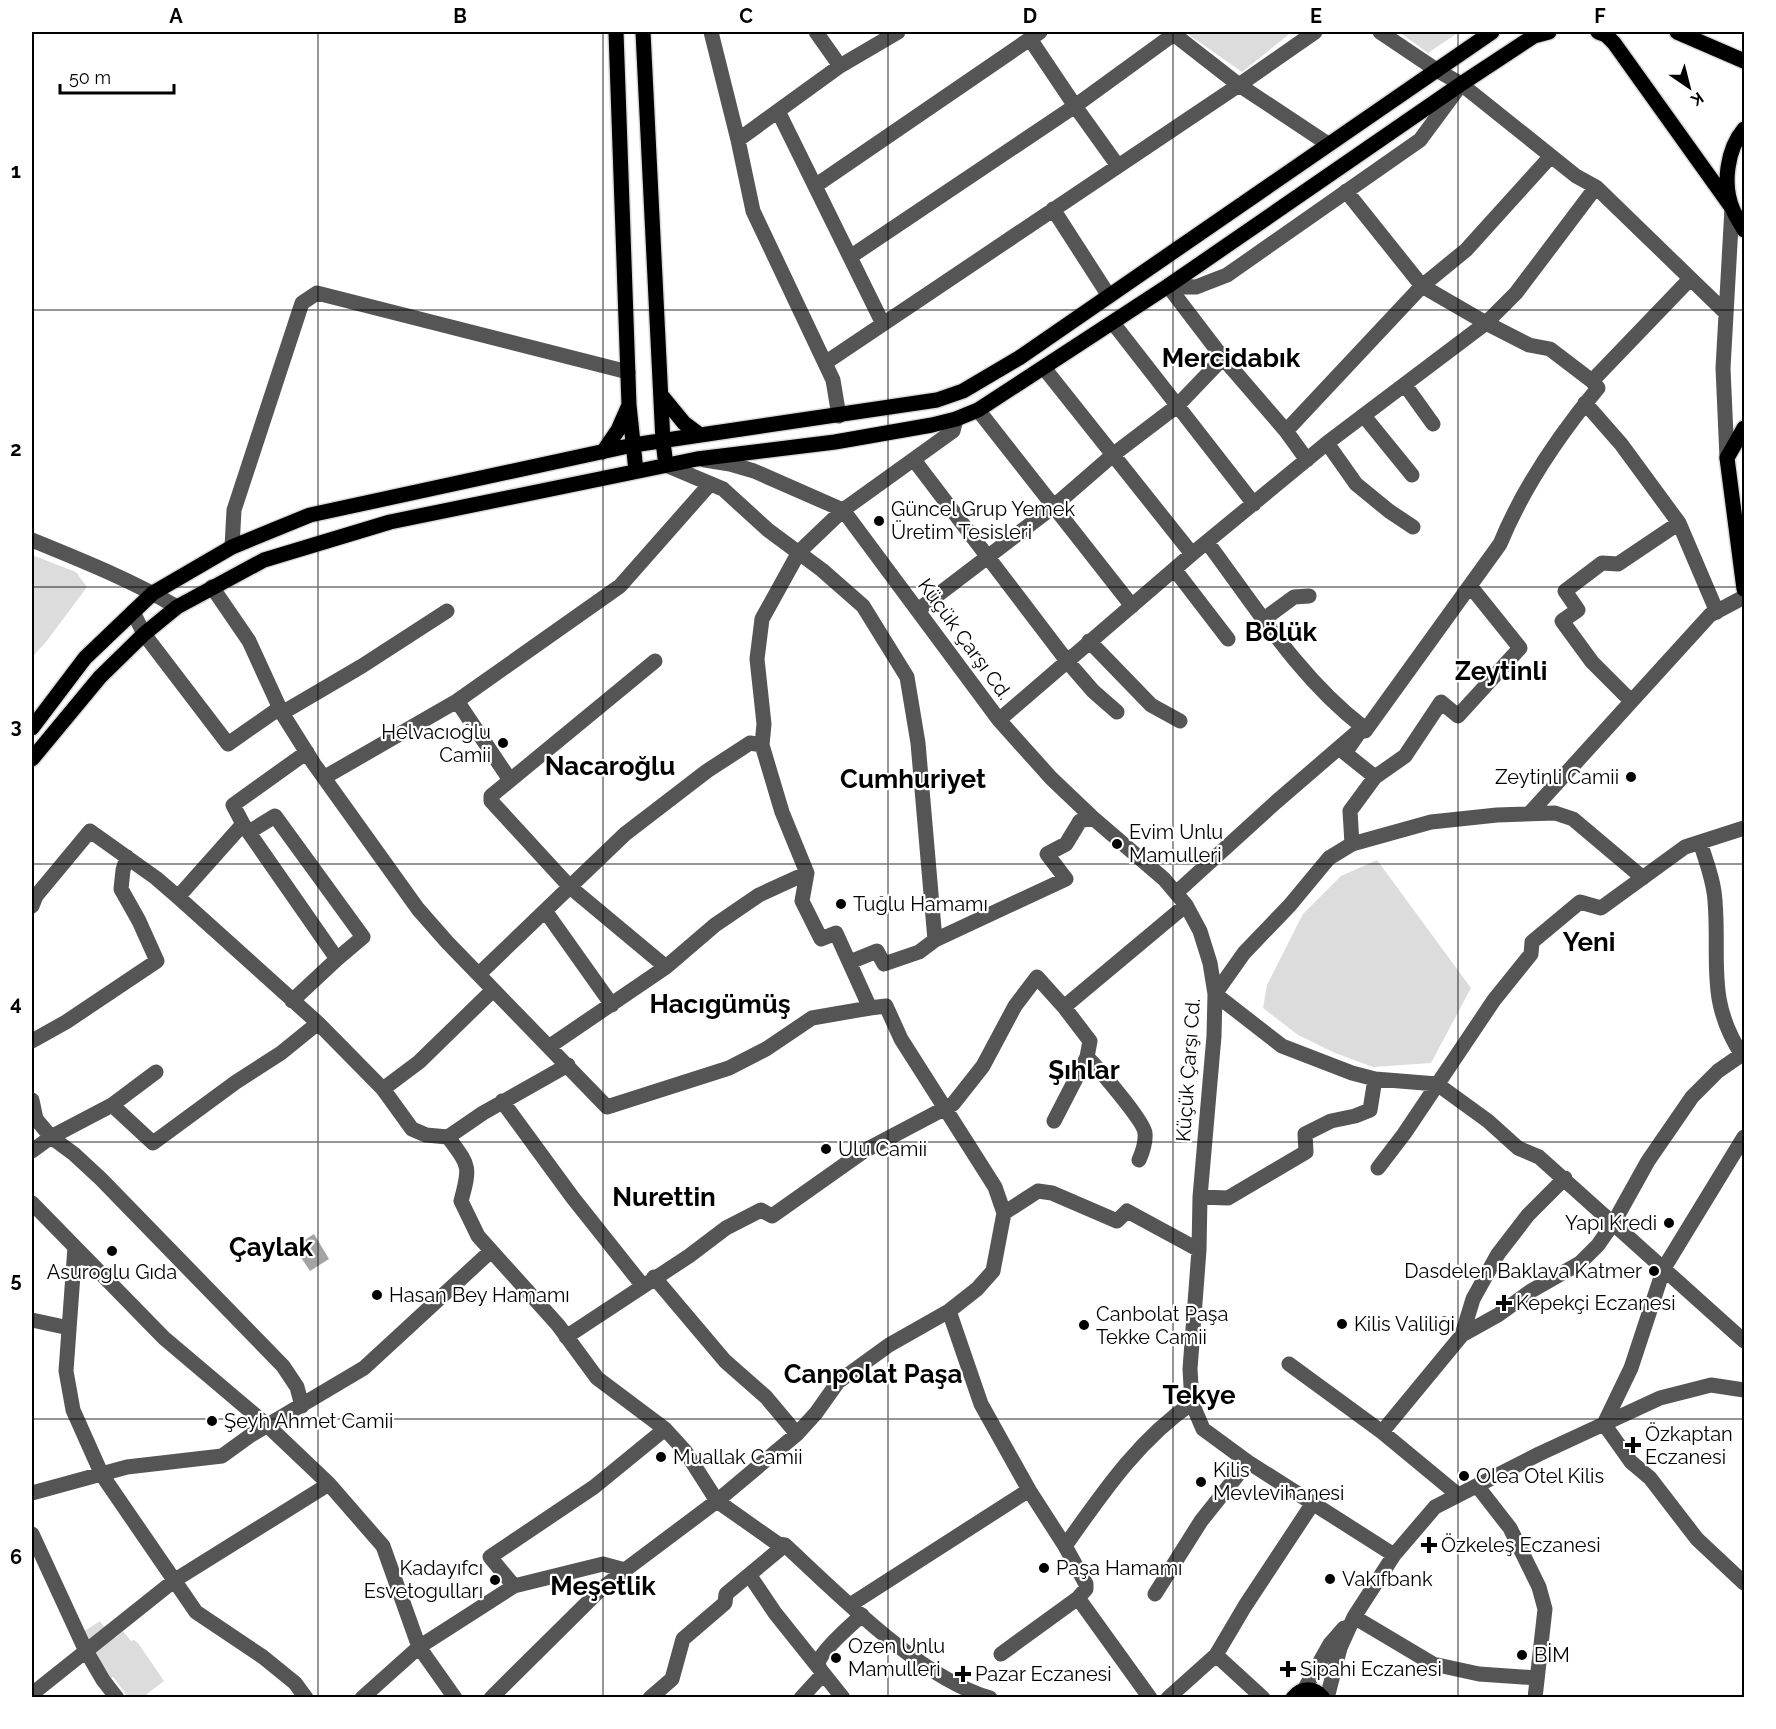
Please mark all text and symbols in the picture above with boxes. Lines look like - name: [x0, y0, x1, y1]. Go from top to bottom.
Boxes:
- text: A: [169, 4, 183, 28]
- text: B: [453, 4, 467, 28]
- text: C: [739, 4, 753, 28]
- text: D: [1023, 4, 1037, 28]
- text: E: [1310, 4, 1322, 28]
- text: F: [1594, 4, 1606, 28]
- scale bar: [60, 57, 174, 95]
- north arrow: [1659, 57, 1719, 117]
- text: 50 m: [69, 67, 111, 88]
- text: K: [1687, 88, 1707, 110]
- text: 1: [11, 159, 21, 183]
- district label: Mercidabık: [1162, 343, 1301, 373]
- text: 2: [10, 437, 22, 461]
- place label: Güncel Grup Yemek Üretim Tesisleri: [891, 497, 1075, 544]
- marker: Güncel Grup Yemek Üretim Tesisleri: [872, 514, 886, 528]
- street label: Küçük Çarşı Cd.: [913, 574, 1017, 704]
- district label: Bölük: [1245, 617, 1318, 647]
- district label: Zeytinli: [1455, 656, 1547, 686]
- text: 3: [10, 714, 22, 738]
- place label: Helvacıoğlu Camii: [381, 720, 491, 767]
- marker: Helvacıoğlu Camii: [496, 736, 510, 750]
- district label: Nacaroğlu: [545, 751, 675, 781]
- district label: Cumhuriyet: [840, 764, 986, 794]
- place label: Zeytinli Camii: [1495, 765, 1619, 789]
- marker: Zeytinli Camii: [1624, 770, 1638, 784]
- place label: Evim Unlu Mamulleri: [1129, 820, 1223, 867]
- marker: Evim Unlu Mamulleri: [1110, 837, 1124, 851]
- place label: Tuğlu Hamamı: [853, 892, 988, 916]
- marker: Tuğlu Hamamı: [834, 897, 848, 911]
- district label: Yeni: [1563, 927, 1615, 957]
- district label: Hacıgümüş: [649, 989, 791, 1019]
- text: 4: [10, 991, 22, 1015]
- street label: Küçük Çarşı Cd.: [1171, 998, 1205, 1142]
- district label: Şıhlar: [1048, 1055, 1120, 1085]
- place label: Ulu Camii: [838, 1137, 927, 1161]
- marker: Ulu Camii: [819, 1142, 833, 1156]
- district label: Nurettin: [612, 1182, 716, 1212]
- place label: Yapı Kredi: [1565, 1211, 1657, 1235]
- marker: Yapı Kredi: [1662, 1216, 1676, 1230]
- district label: Çaylak: [229, 1232, 314, 1262]
- marker: Asuroglu Gıda: [105, 1244, 119, 1258]
- place label: Dasdelen Baklava Katmer: [1404, 1259, 1642, 1283]
- place label: Asuroglu Gıda: [47, 1260, 177, 1284]
- marker: Dasdelen Baklava Katmer: [1647, 1264, 1661, 1278]
- text: 5: [10, 1268, 22, 1292]
- place label: Hasan Bey Hamamı: [389, 1283, 570, 1307]
- marker: Hasan Bey Hamamı: [370, 1288, 384, 1302]
- place label: Kepekçi Eczanesi: [1516, 1291, 1676, 1315]
- marker: Kepekçi Eczanesi: [1497, 1296, 1511, 1310]
- place label: Canbolat Paşa Tekke Camii: [1096, 1302, 1228, 1349]
- place label: Kilis Valiliği: [1354, 1312, 1455, 1336]
- marker: Kilis Valiliği: [1335, 1317, 1349, 1331]
- marker: Canbolat Paşa Tekke Camii: [1077, 1318, 1091, 1332]
- district label: Canpolat Paşa: [784, 1359, 962, 1389]
- district label: Tekye: [1162, 1380, 1236, 1410]
- place label: Şeyh Ahmet Camii: [224, 1409, 393, 1433]
- marker: Şeyh Ahmet Camii: [205, 1414, 219, 1428]
- place label: Özkaptan Eczanesi: [1645, 1422, 1733, 1469]
- marker: Özkaptan Eczanesi: [1626, 1438, 1640, 1452]
- place label: Muallak Camii: [673, 1445, 803, 1469]
- marker: Muallak Camii: [654, 1450, 668, 1464]
- place label: Kilis Mevlevihanesi: [1213, 1458, 1344, 1505]
- place label: Olea Otel Kilis: [1476, 1464, 1604, 1488]
- marker: Olea Otel Kilis: [1457, 1469, 1471, 1483]
- marker: Kilis Mevlevihanesi: [1194, 1475, 1208, 1489]
- place label: Özkeleş Eczanesi: [1441, 1533, 1601, 1557]
- marker: Özkeleş Eczanesi: [1422, 1538, 1436, 1552]
- text: 6: [10, 1545, 22, 1569]
- place label: Kadayıfcı Esvetogulları: [364, 1556, 483, 1603]
- place label: Paşa Hamamı: [1056, 1556, 1182, 1580]
- marker: Paşa Hamamı: [1037, 1561, 1051, 1575]
- place label: Vakıfbank: [1342, 1567, 1433, 1591]
- district label: Meşetlik: [550, 1571, 656, 1601]
- marker: Vakıfbank: [1323, 1572, 1337, 1586]
- marker: Kadayıfcı Esvetogulları: [488, 1573, 502, 1587]
- place label: Ozen Unlu Mamulleri: [848, 1634, 945, 1681]
- place label: BİM: [1534, 1642, 1570, 1667]
- marker: BİM: [1515, 1648, 1529, 1662]
- marker: Ozen Unlu Mamulleri: [829, 1651, 843, 1665]
- place label: Sipahi Eczanesi: [1300, 1657, 1442, 1681]
- place label: Pazar Eczanesi: [975, 1662, 1112, 1686]
- marker: Sipahi Eczanesi: [1281, 1662, 1295, 1676]
- marker: Pazar Eczanesi: [956, 1667, 970, 1681]

